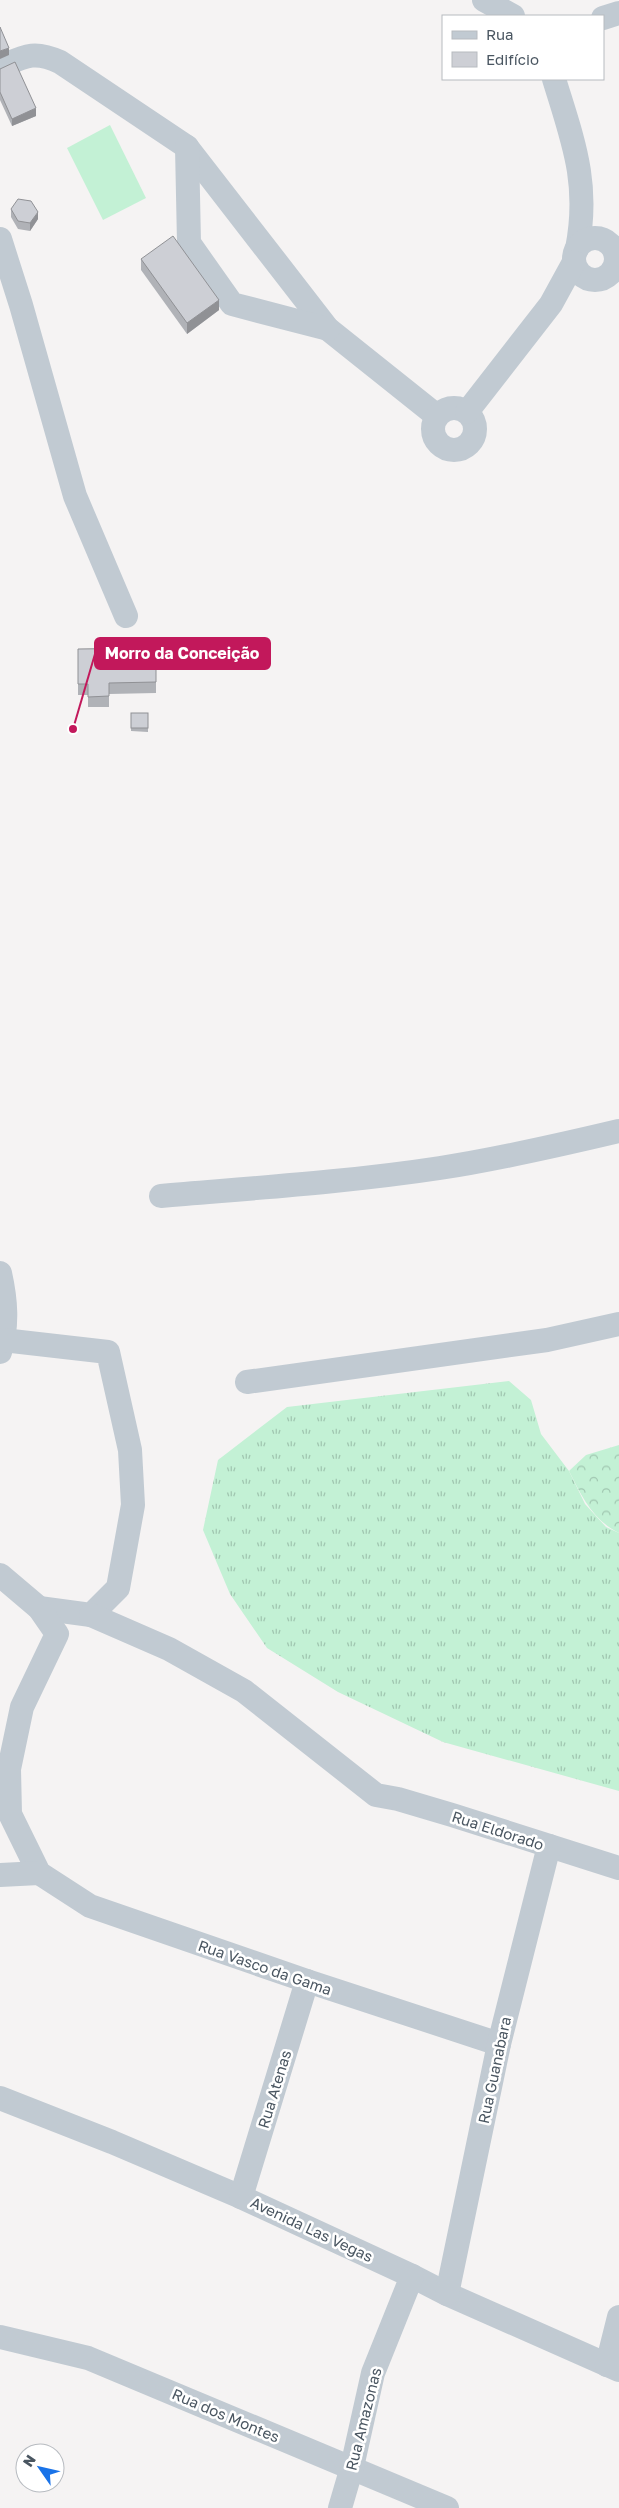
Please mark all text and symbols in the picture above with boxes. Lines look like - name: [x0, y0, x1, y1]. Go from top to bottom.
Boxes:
- legend: [442, 15, 604, 80]
- text: Rua: [486, 25, 513, 43]
- text: Edifício: [486, 50, 539, 68]
- callout: Morro da Conceição: [95, 638, 270, 669]
- text: Morro da Conceição: [105, 643, 260, 663]
- street label: Rua Eldorado: [450, 1807, 546, 1853]
- street label: Rua Vasco da Gama: [196, 1936, 334, 1998]
- street label: Rua Guanabara: [474, 2015, 514, 2125]
- street label: Rua Atenas: [254, 2048, 294, 2130]
- street label: Avenida Las Vegas: [248, 2193, 376, 2265]
- street label: Rua Amazonas: [342, 2366, 384, 2472]
- street label: Rua dos Montes: [170, 2384, 282, 2446]
- north arrow: [15, 2443, 65, 2493]
- text: N: [19, 2451, 39, 2470]

